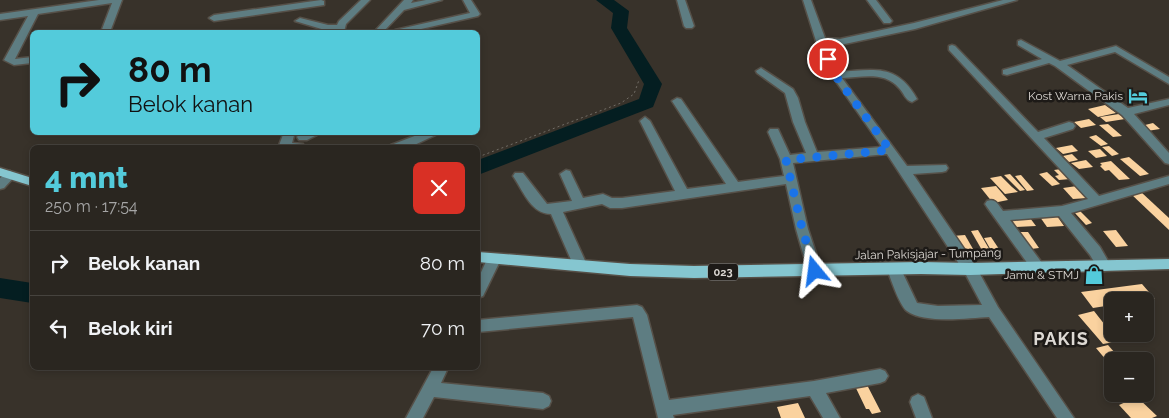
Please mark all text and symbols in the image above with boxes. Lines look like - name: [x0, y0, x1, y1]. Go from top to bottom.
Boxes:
- pin: [807, 38, 849, 80]
- icon: arrive: [814, 45, 842, 73]
- text: 80 m: [128, 49, 212, 90]
- icon: right: [45, 50, 110, 115]
- hotel icon: Kost Warna Pakis: [1127, 85, 1149, 107]
- place label: Kost Warna Pakis: [1028, 89, 1123, 103]
- text: Belok kanan: [128, 91, 253, 117]
- text: 4 mnt: [45, 160, 128, 195]
- button: close: [413, 162, 465, 214]
- text: 250 m · 17:54: [45, 197, 138, 216]
- position arrow: [788, 244, 840, 296]
- street label: Jalan Pakisjajar - Tumpang: [854, 246, 1002, 262]
- icon: right: [45, 249, 73, 277]
- text: Belok kanan: [88, 252, 200, 274]
- text: 80 m: [420, 252, 465, 274]
- road number: 023: [708, 264, 738, 280]
- shop icon: Jamu & STMJ: [1083, 264, 1105, 286]
- place label: Jamu & STMJ: [1004, 268, 1079, 282]
- map controls: [1104, 292, 1154, 402]
- button: +: [1104, 292, 1154, 342]
- icon: left: [45, 314, 73, 342]
- text: Belok kiri: [88, 317, 173, 339]
- text: 70 m: [421, 317, 465, 339]
- district label: PAKIS: [1033, 328, 1089, 349]
- button: −: [1104, 352, 1154, 402]

